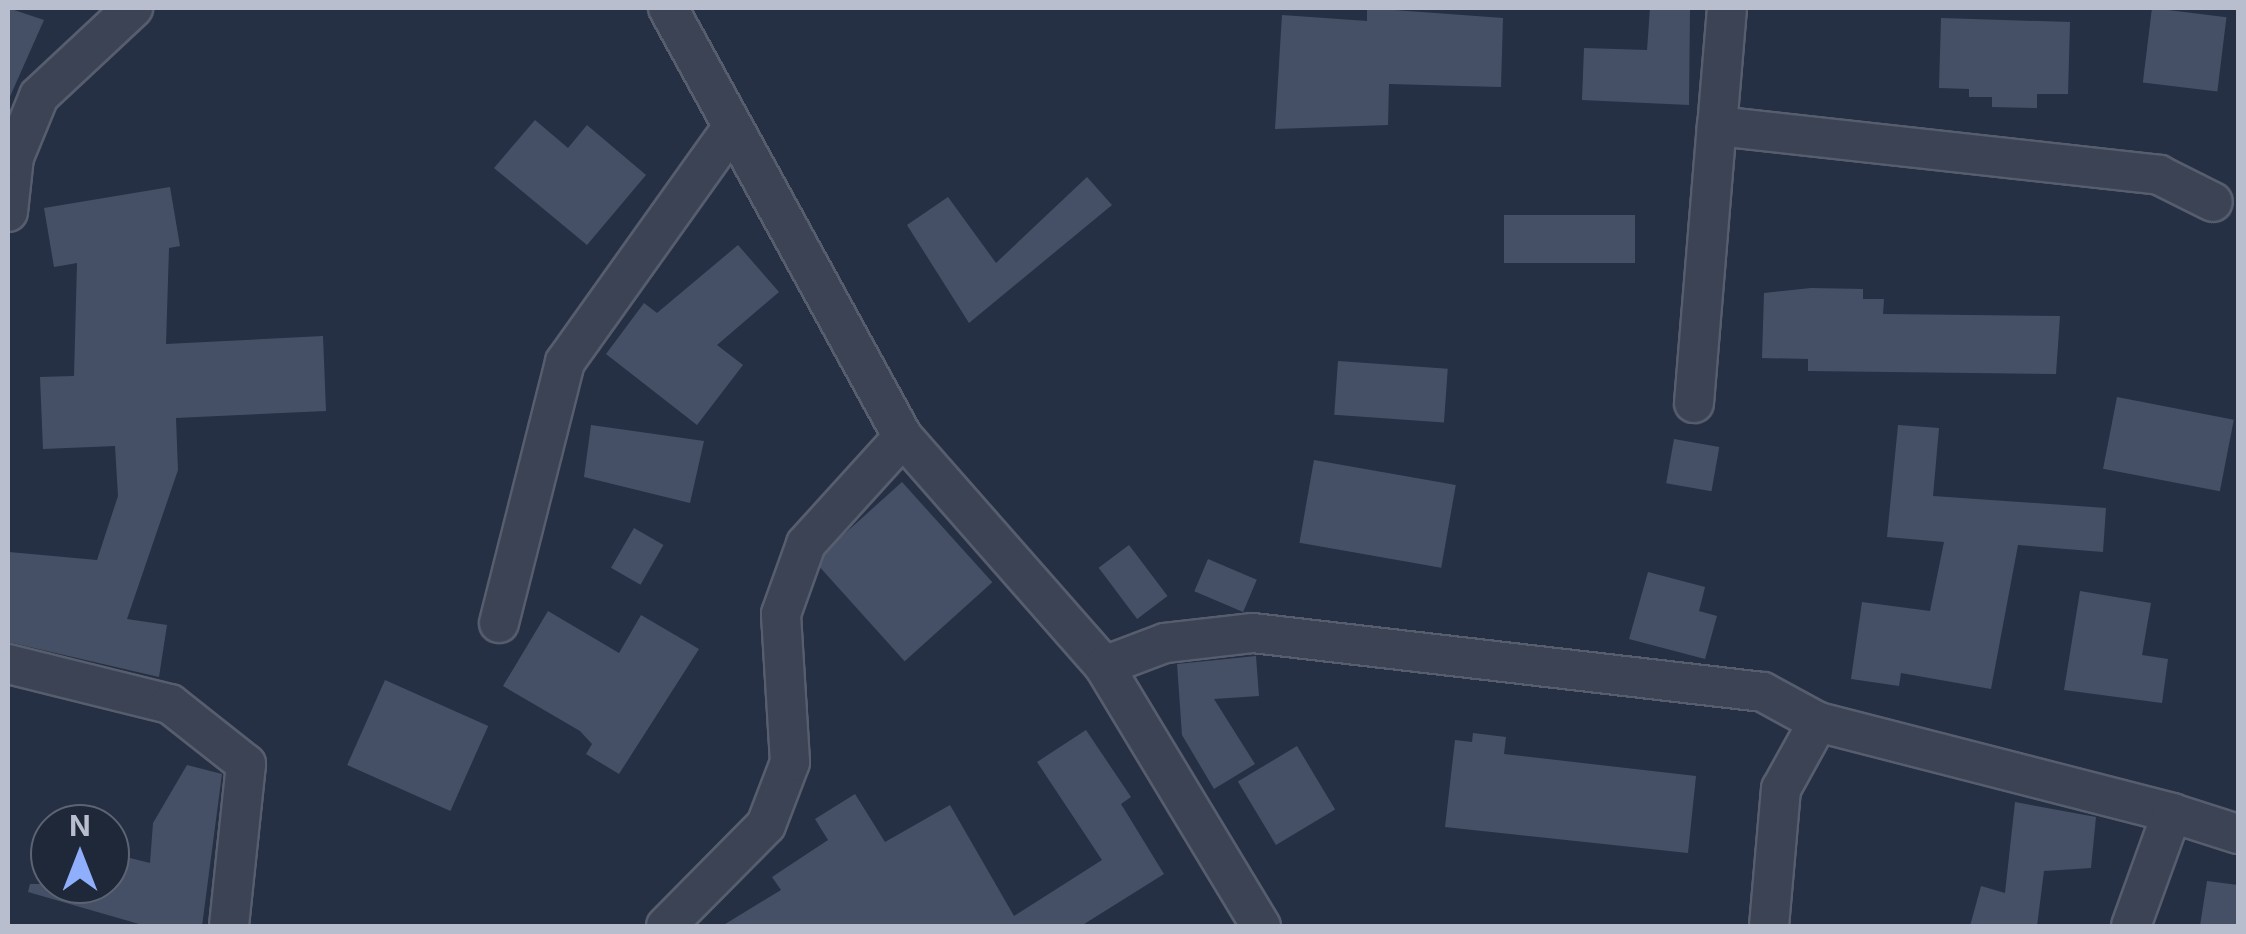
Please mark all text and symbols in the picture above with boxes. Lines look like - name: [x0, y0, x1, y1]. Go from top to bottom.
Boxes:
- north arrow: [30, 804, 130, 904]
- text: N: [69, 809, 91, 843]

